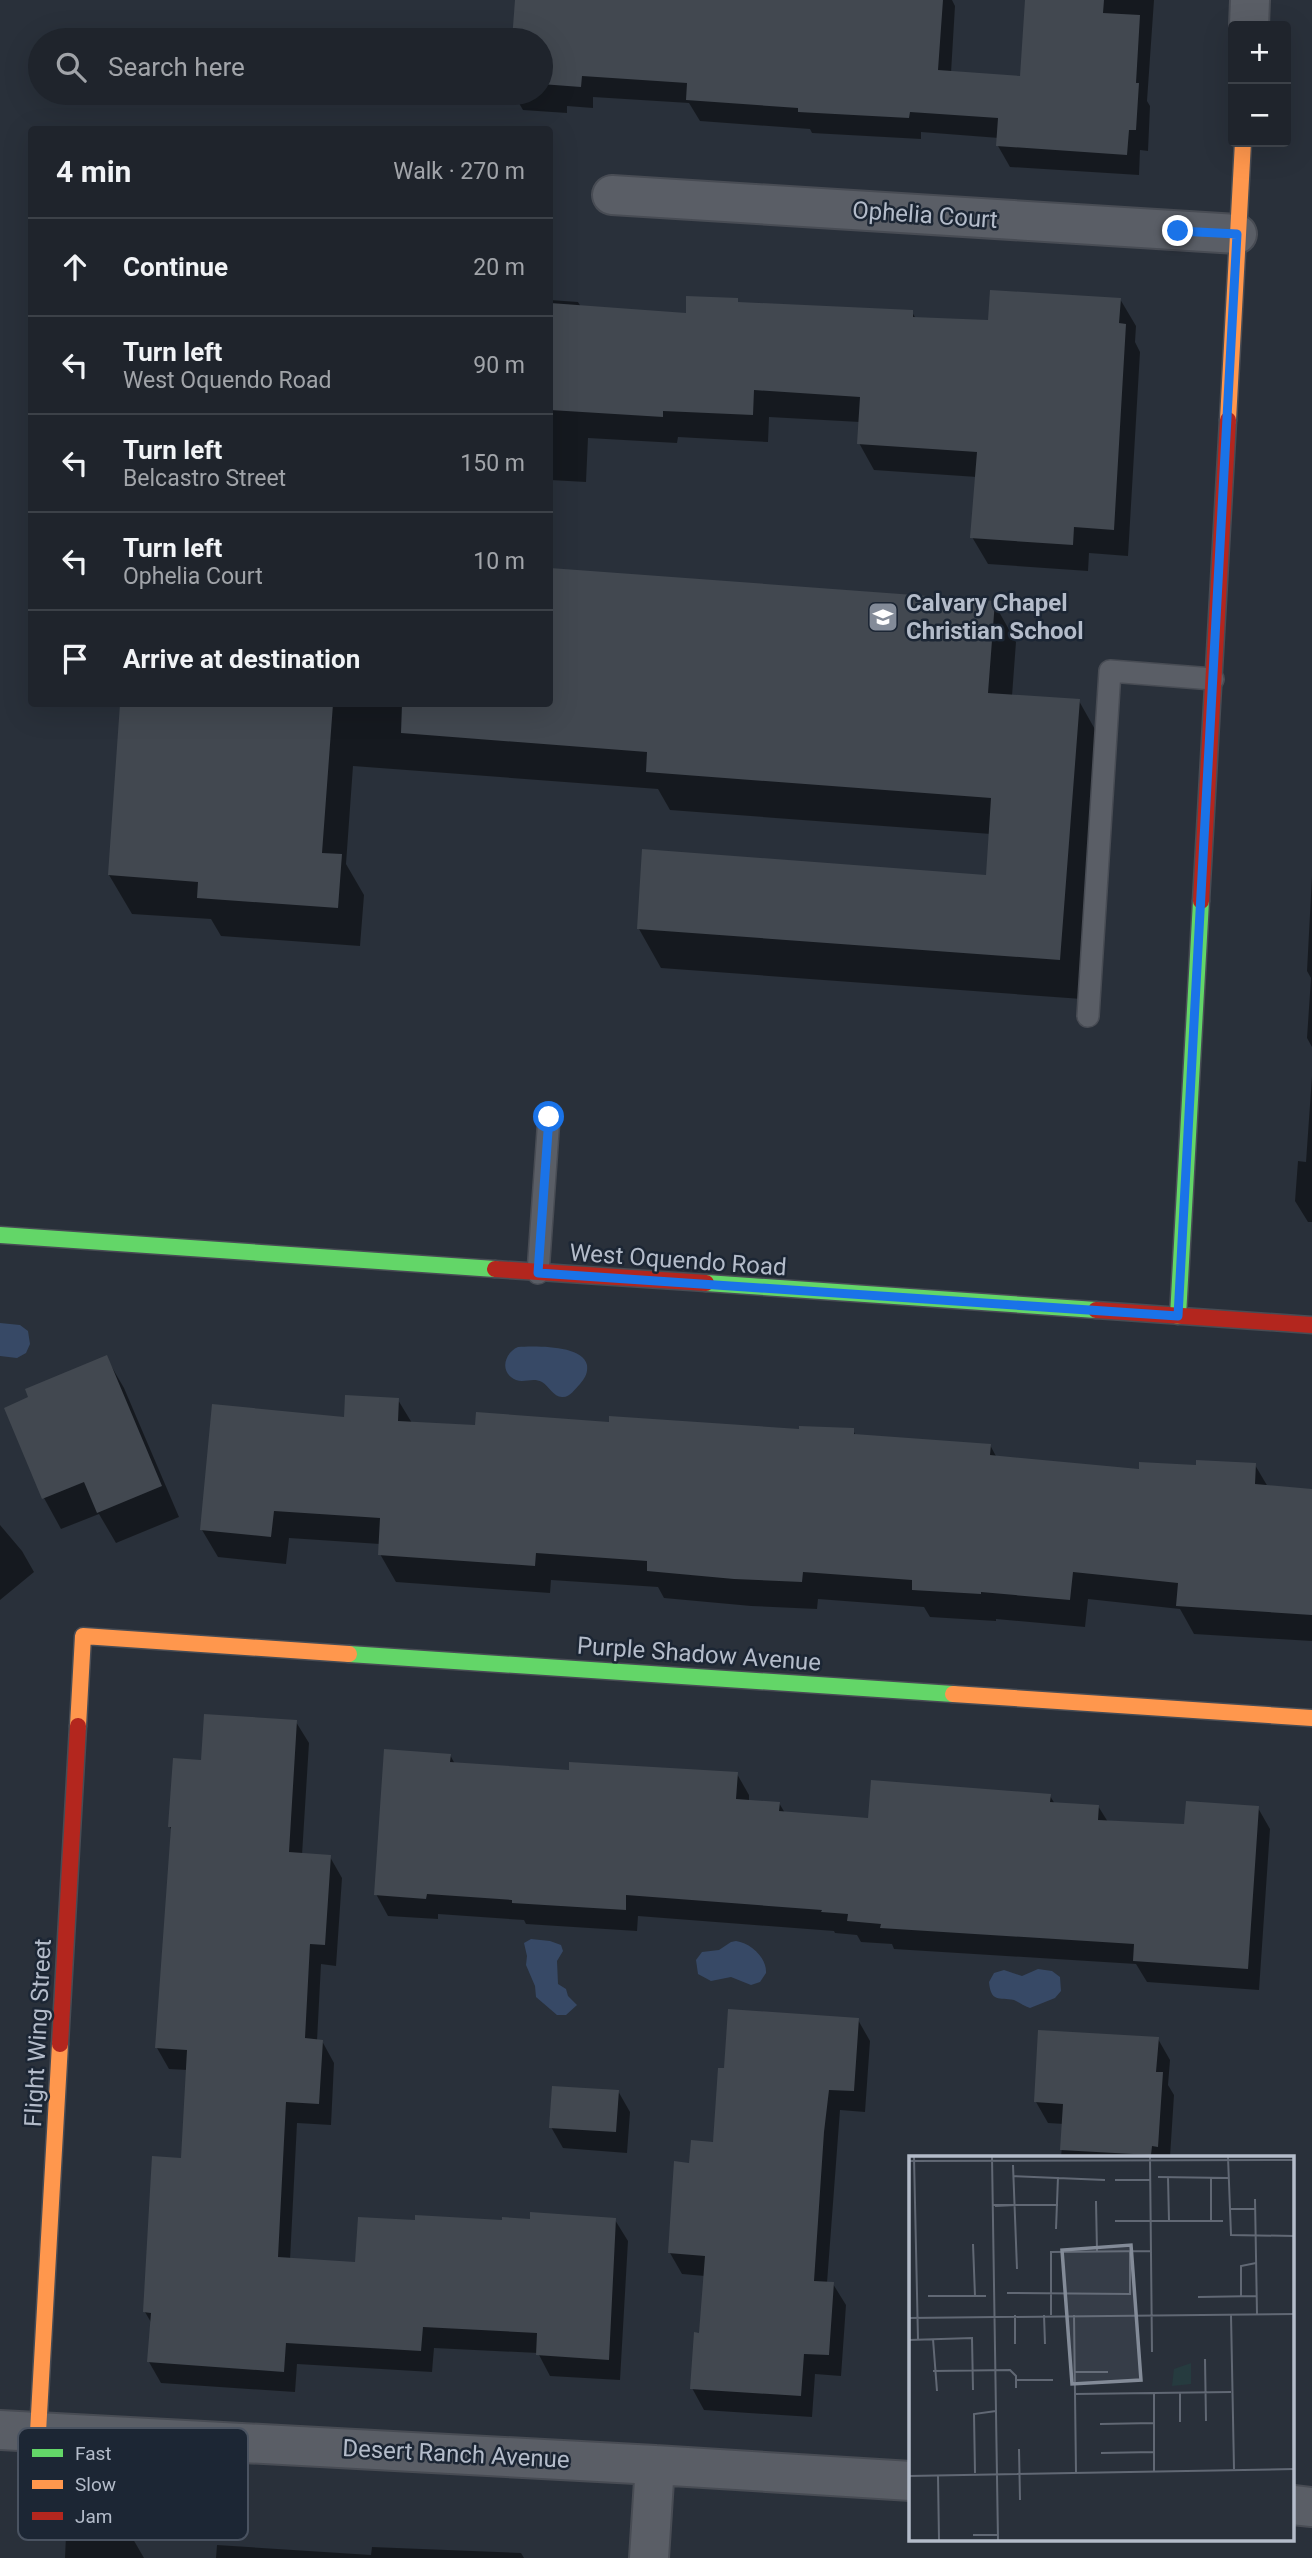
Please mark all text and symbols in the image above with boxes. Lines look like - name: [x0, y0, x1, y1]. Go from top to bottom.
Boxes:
- map controls: [1228, 21, 1291, 147]
- button: +: [1228, 21, 1291, 84]
- search box: [28, 28, 553, 105]
- icon: search: [52, 48, 90, 86]
- text: Search here: [108, 52, 245, 82]
- button: −: [1228, 84, 1291, 147]
- text: 4 min: [56, 154, 131, 189]
- text: Walk · 270 m: [393, 158, 525, 185]
- street label: Ophelia Court: [851, 196, 999, 234]
- route end: [1162, 215, 1193, 246]
- icon: ahead: [56, 248, 94, 286]
- text: Continue: [123, 252, 228, 282]
- text: 20 m: [473, 254, 525, 281]
- text: Turn left: [123, 337, 222, 367]
- icon: left: [56, 346, 94, 384]
- text: 90 m: [473, 352, 525, 379]
- text: West Oquendo Road: [123, 367, 331, 394]
- text: Turn left: [123, 435, 222, 465]
- icon: left: [56, 444, 94, 482]
- text: 150 m: [460, 450, 525, 477]
- text: Belcastro Street: [123, 465, 286, 492]
- text: Turn left: [123, 533, 222, 563]
- icon: left: [56, 542, 94, 580]
- text: 10 m: [473, 548, 525, 575]
- text: Ophelia Court: [123, 563, 263, 590]
- place label: Calvary Chapel Christian School: [906, 589, 1084, 645]
- school or university icon: Calvary Chapel Christian School: [866, 600, 900, 634]
- icon: arrive: [56, 640, 94, 678]
- text: Arrive at destination: [123, 644, 360, 674]
- route start: [533, 1101, 564, 1132]
- street label: West Oquendo Road: [569, 1238, 787, 1282]
- street label: Purple Shadow Avenue: [576, 1631, 822, 1677]
- street label: Flight Wing Street: [19, 1938, 57, 2128]
- inset map: [909, 2156, 1294, 2540]
- legend: [18, 2428, 248, 2540]
- street label: Desert Ranch Avenue: [342, 2434, 570, 2474]
- text: Fast: [75, 2442, 112, 2465]
- text: Slow: [75, 2473, 116, 2496]
- text: Jam: [75, 2505, 112, 2528]

